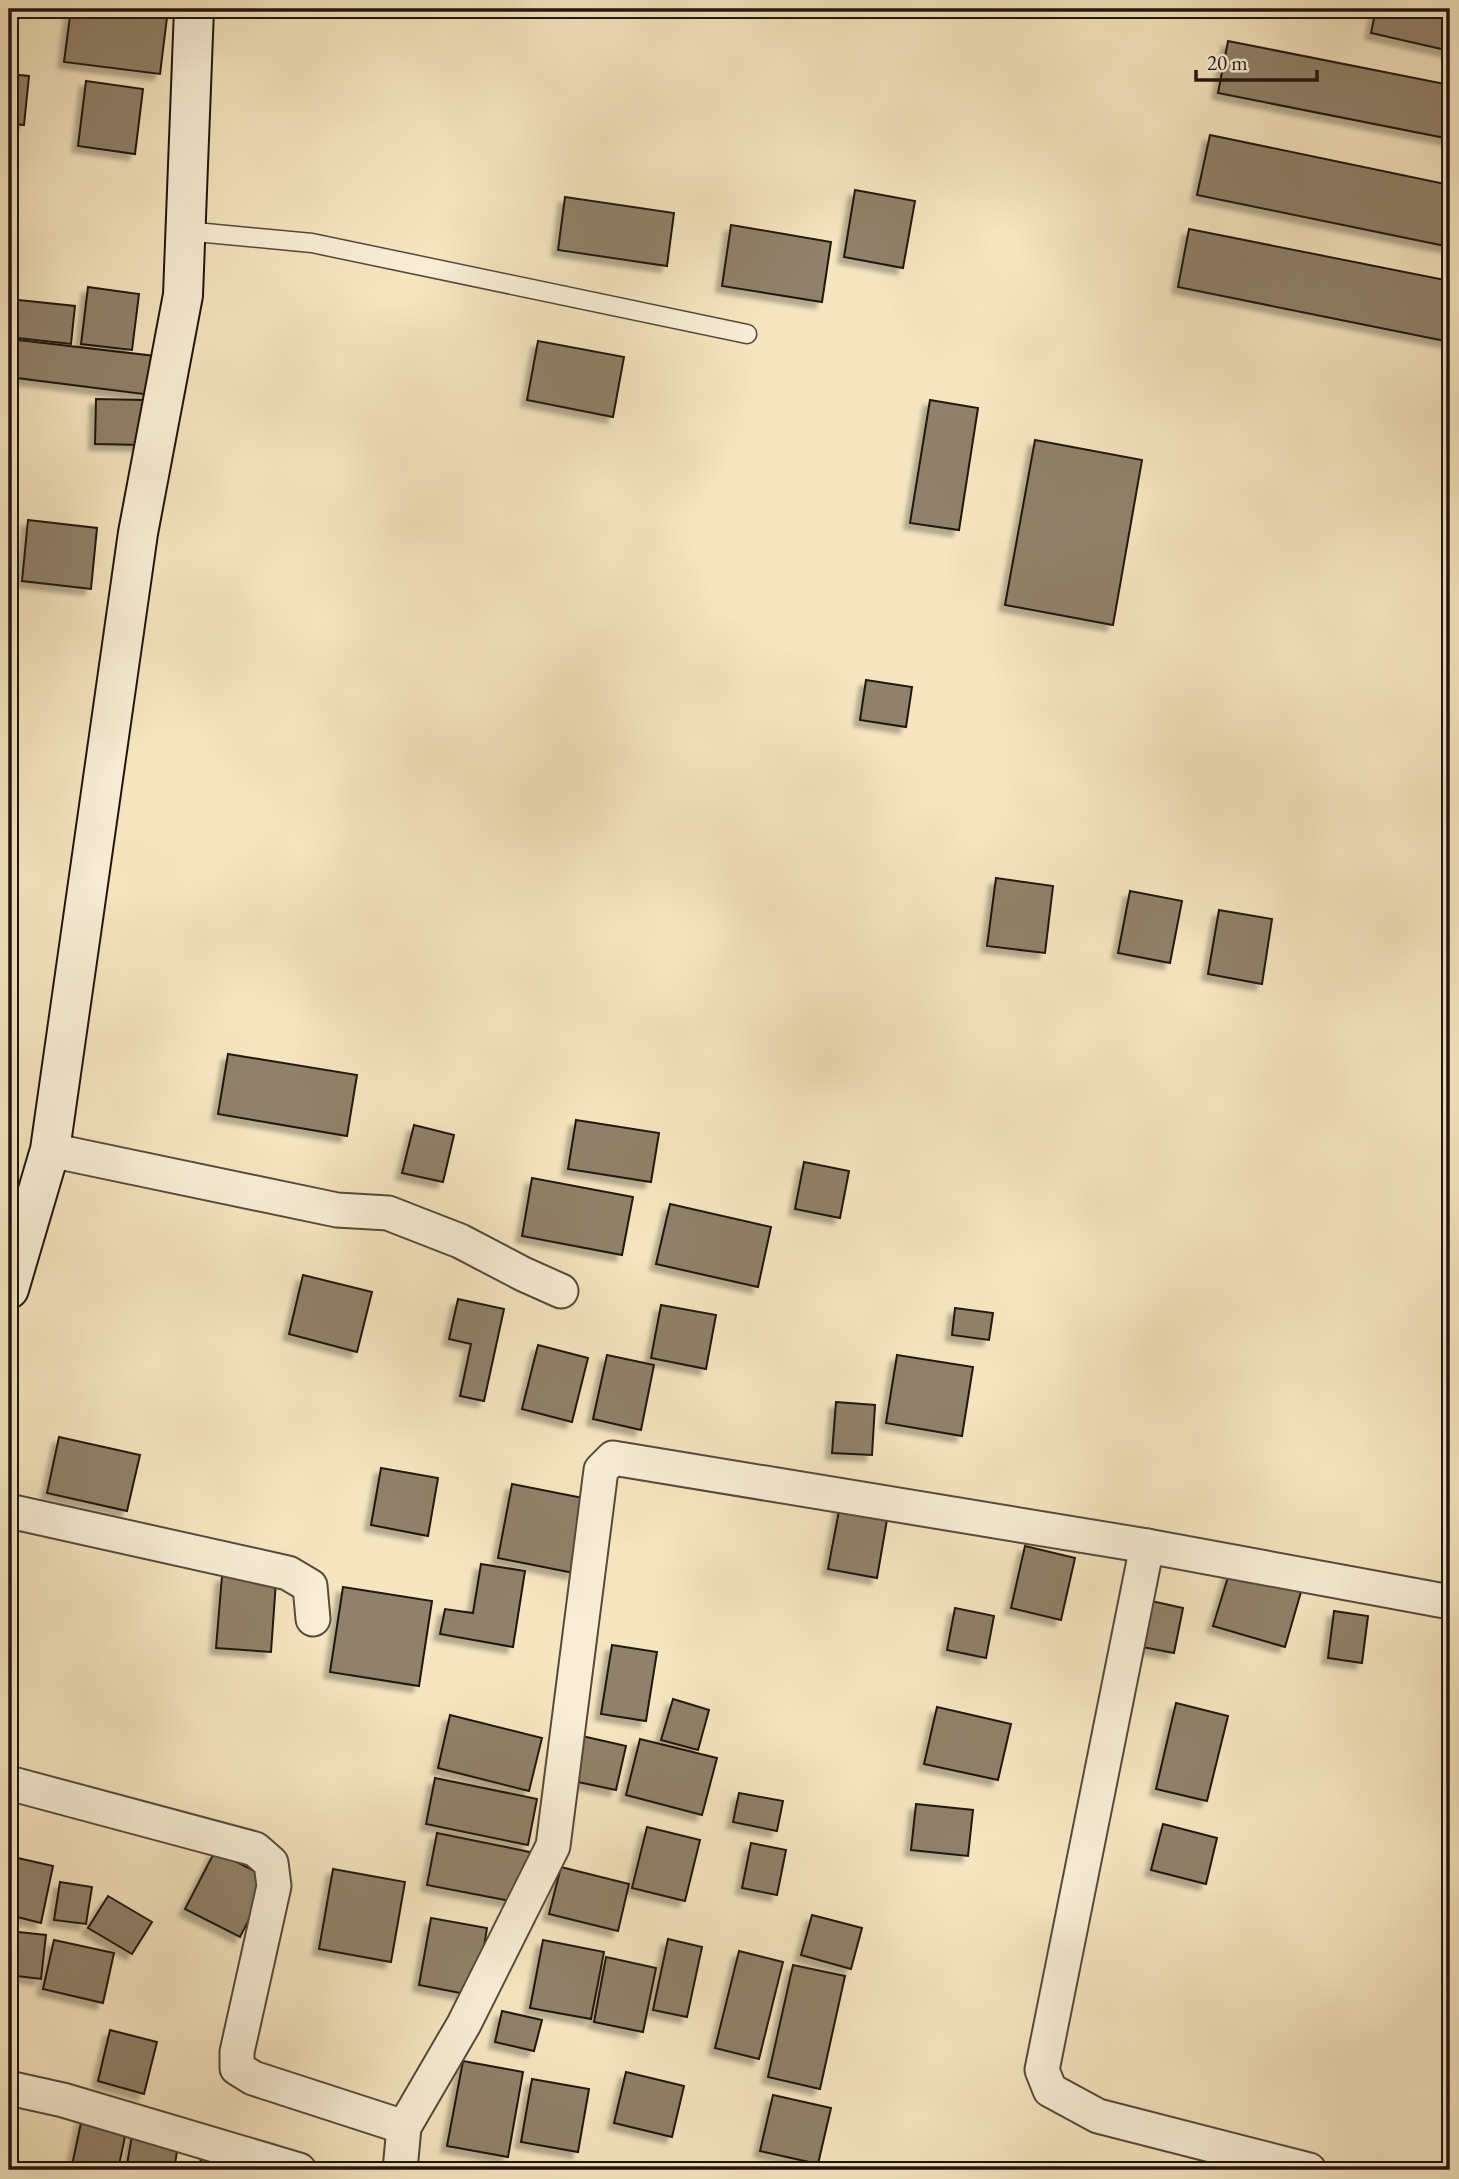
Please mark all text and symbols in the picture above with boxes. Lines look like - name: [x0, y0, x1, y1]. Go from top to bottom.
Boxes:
- scale bar: [1196, 38, 1317, 82]
- text: 20 m: [1207, 49, 1248, 76]

